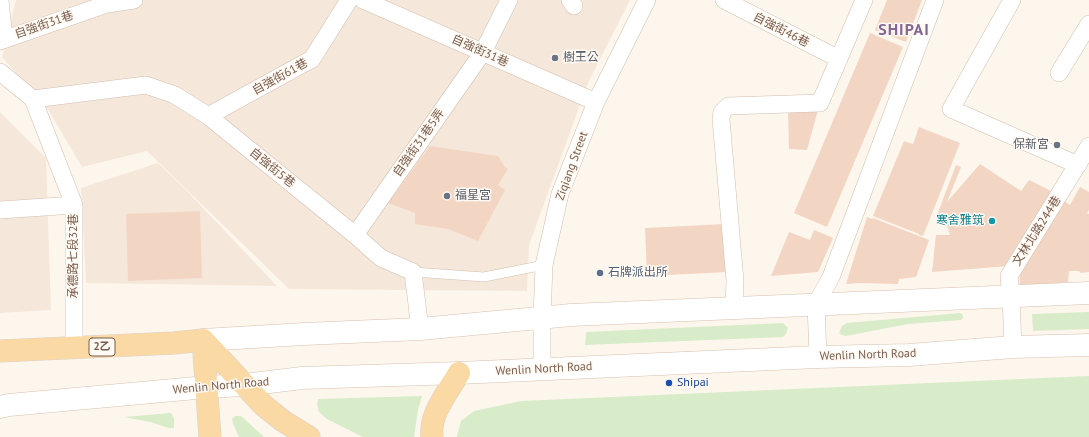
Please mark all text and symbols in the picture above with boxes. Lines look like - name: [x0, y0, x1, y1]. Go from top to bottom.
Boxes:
- street label: 自強街31巷: [13, 8, 75, 42]
- street label: 自強街46巷: [751, 10, 811, 50]
- district label: SHIPAI: [878, 20, 930, 40]
- street label: 自強街31巷: [449, 32, 511, 70]
- place label: 樹王公: [563, 51, 599, 65]
- marker: 樹王公: [550, 53, 560, 63]
- street label: 自強街61巷: [250, 56, 310, 98]
- street label: 自強街31巷5弄: [390, 106, 448, 180]
- street label: Ziqiang Street: [553, 130, 591, 202]
- place label: 保新宮: [1013, 138, 1049, 152]
- marker: 保新宮: [1052, 140, 1062, 150]
- street label: 自強街5巷: [246, 145, 298, 191]
- place label: 福星宮: [455, 189, 491, 203]
- marker: 福星宮: [442, 191, 452, 201]
- street label: 文林北路244巷: [1010, 193, 1064, 269]
- street label: 承德路七段32巷: [67, 213, 81, 299]
- place label: 寒舍雅筑: [936, 214, 984, 228]
- marker: 寒舍雅筑: [987, 216, 997, 226]
- place label: 石牌派出所: [608, 266, 668, 280]
- marker: 石牌派出所: [595, 268, 605, 278]
- road number: 2乙: [89, 338, 115, 356]
- street label: Wenlin North Road: [819, 346, 917, 364]
- street label: Wenlin North Road: [495, 359, 593, 379]
- street label: Wenlin North Road: [172, 375, 270, 397]
- place label: Shipai: [677, 376, 709, 390]
- marker: Shipai: [664, 378, 674, 388]

